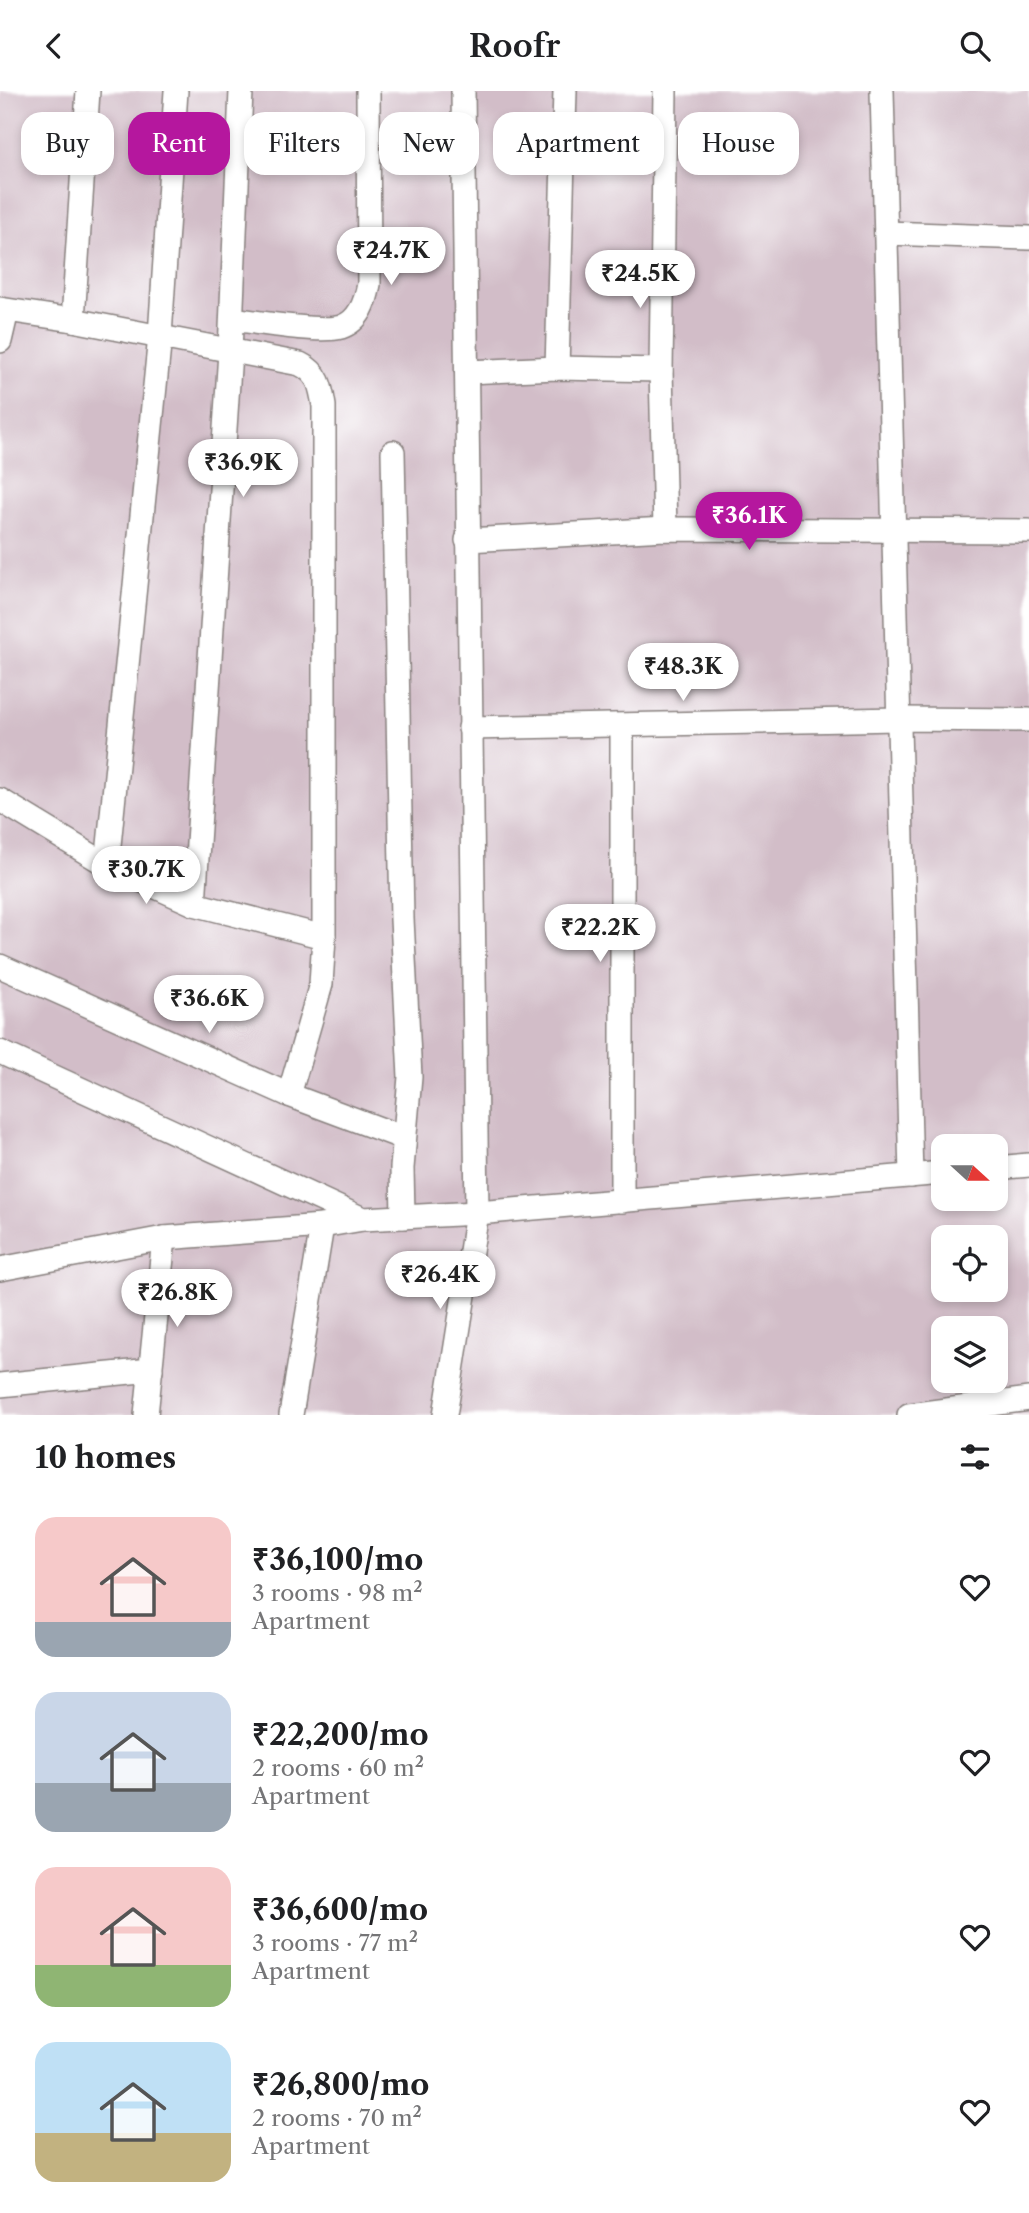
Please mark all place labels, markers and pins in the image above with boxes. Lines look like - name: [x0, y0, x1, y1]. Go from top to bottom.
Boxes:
- pin: ₹24.7K: [334, 227, 448, 287]
- pin: ₹24.5K: [583, 251, 697, 310]
- pin: ₹36.9K: [186, 439, 300, 499]
- pin: ₹36.1K: [692, 493, 806, 552]
- pin: ₹48.3K: [626, 643, 740, 703]
- pin: ₹30.7K: [89, 847, 203, 906]
- pin: ₹22.2K: [543, 905, 657, 964]
- pin: ₹36.6K: [152, 975, 266, 1035]
- pin: ₹26.4K: [383, 1251, 497, 1311]
- pin: ₹26.8K: [120, 1269, 234, 1329]

